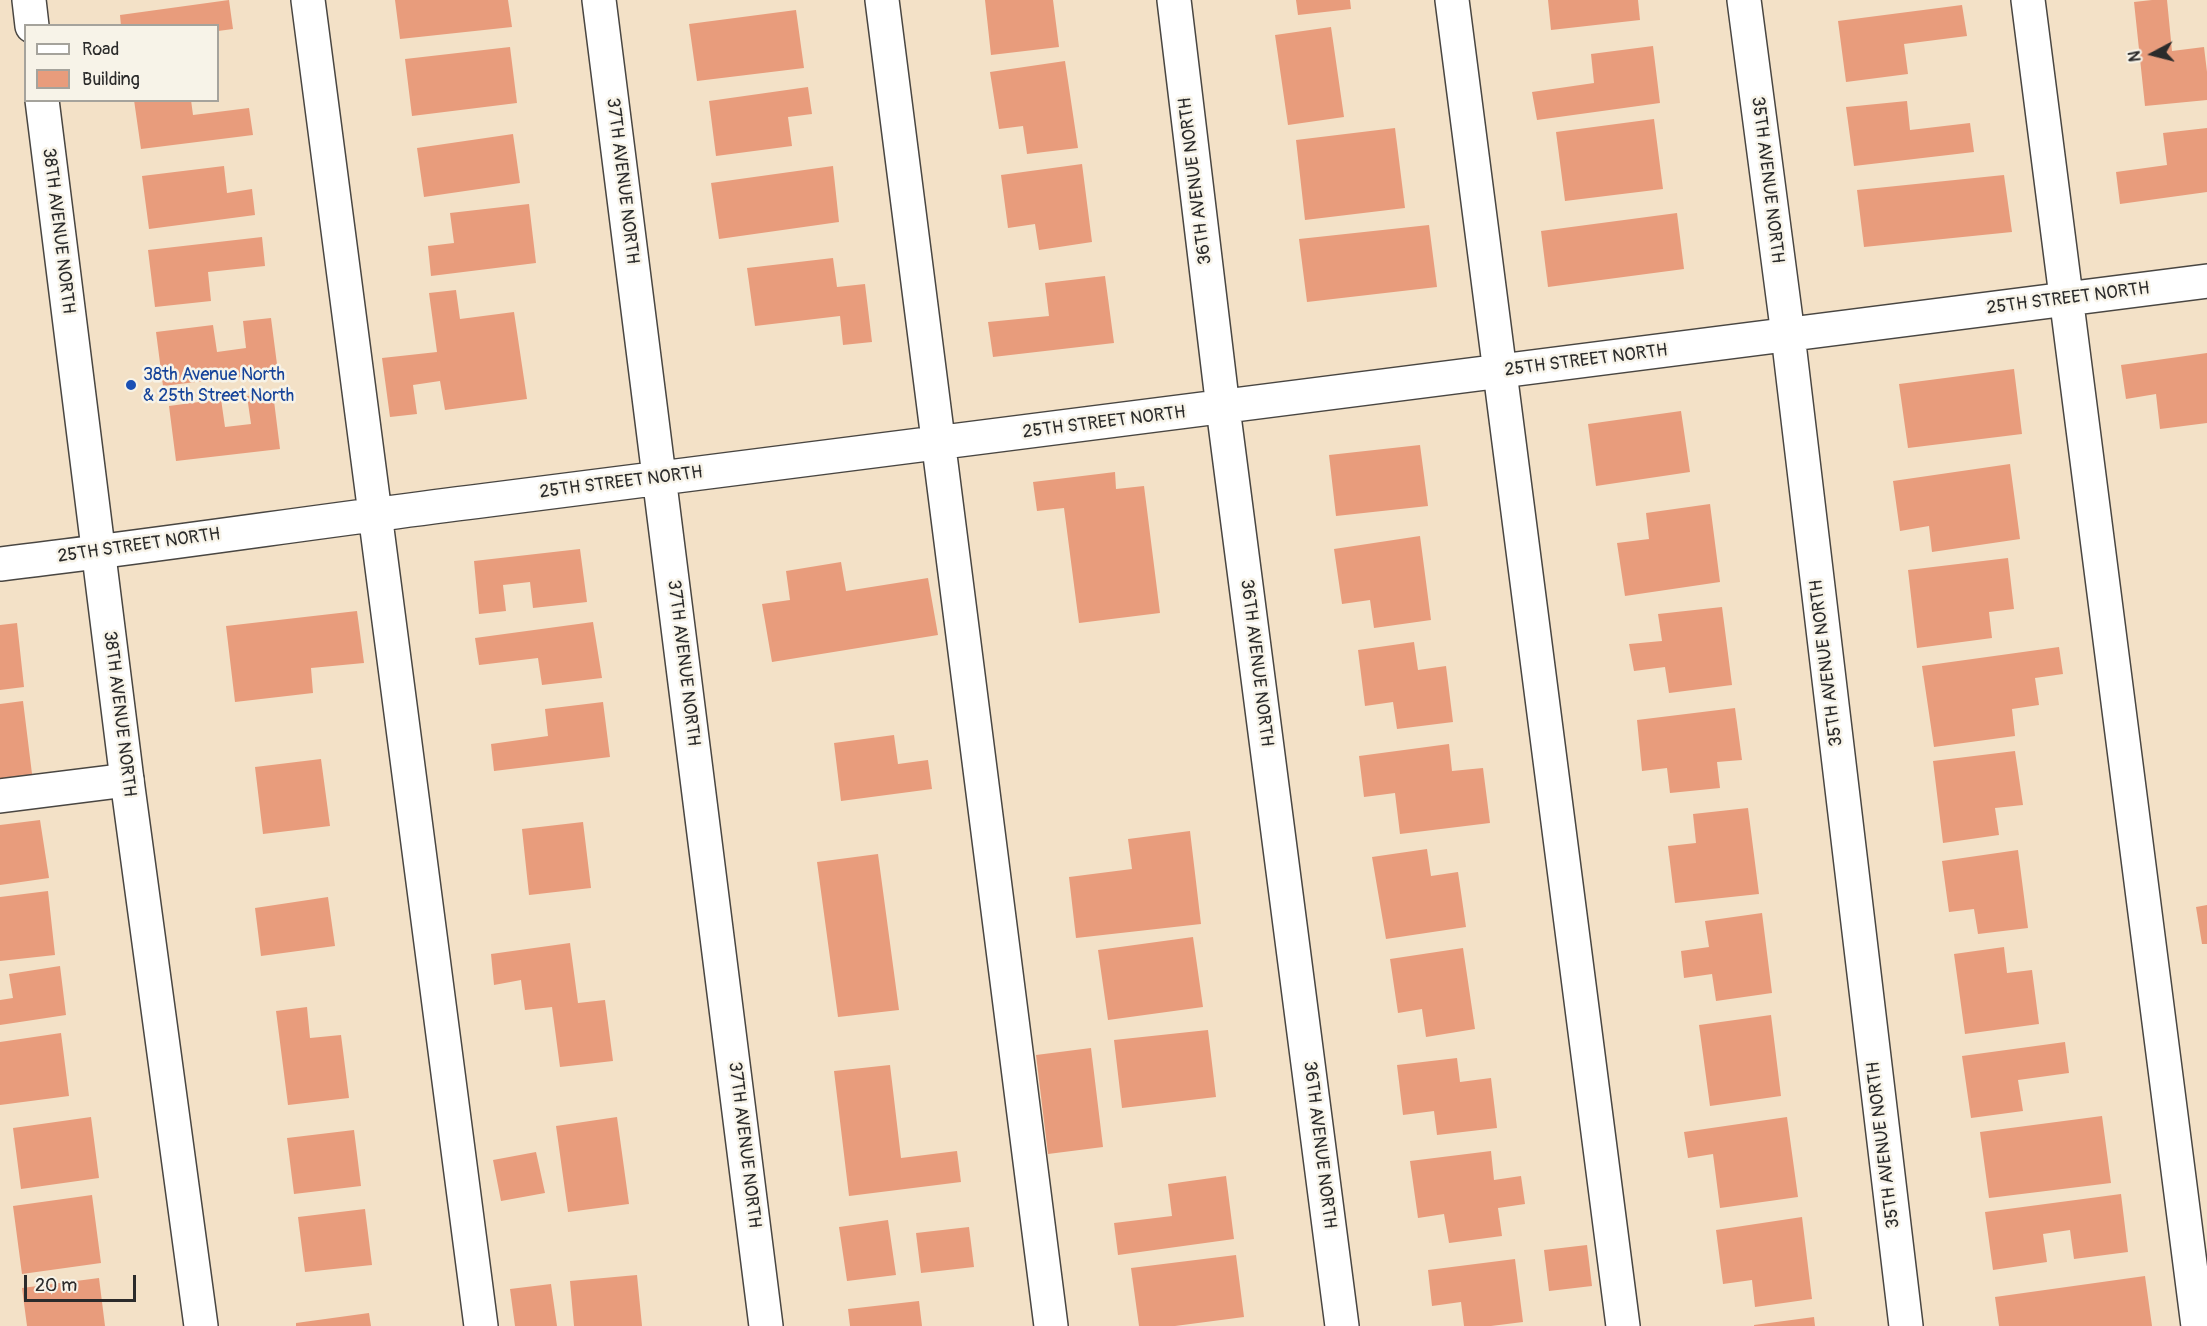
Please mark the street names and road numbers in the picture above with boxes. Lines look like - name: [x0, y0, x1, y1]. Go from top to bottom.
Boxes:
- street label: 35TH AVENUE NORTH: [1746, 95, 1788, 265]
- street label: 36TH AVENUE NORTH: [1175, 96, 1217, 266]
- street label: 37TH AVENUE NORTH: [601, 97, 643, 265]
- street label: 38TH AVENUE NORTH: [37, 147, 79, 315]
- street label: 25TH STREET NORTH: [1985, 278, 2151, 320]
- street label: 25TH STREET NORTH: [1503, 340, 1669, 382]
- street label: 25TH STREET NORTH: [1021, 402, 1187, 444]
- street label: 25TH STREET NORTH: [538, 462, 704, 504]
- street label: 25TH STREET NORTH: [56, 524, 222, 568]
- street label: 36TH AVENUE NORTH: [1235, 578, 1277, 748]
- street label: 35TH AVENUE NORTH: [1806, 578, 1848, 748]
- street label: 37TH AVENUE NORTH: [662, 579, 704, 747]
- street label: 38TH AVENUE NORTH: [98, 630, 140, 798]
- street label: 36TH AVENUE NORTH: [1298, 1060, 1340, 1230]
- street label: 35TH AVENUE NORTH: [1863, 1060, 1905, 1230]
- street label: 37TH AVENUE NORTH: [723, 1061, 765, 1229]

